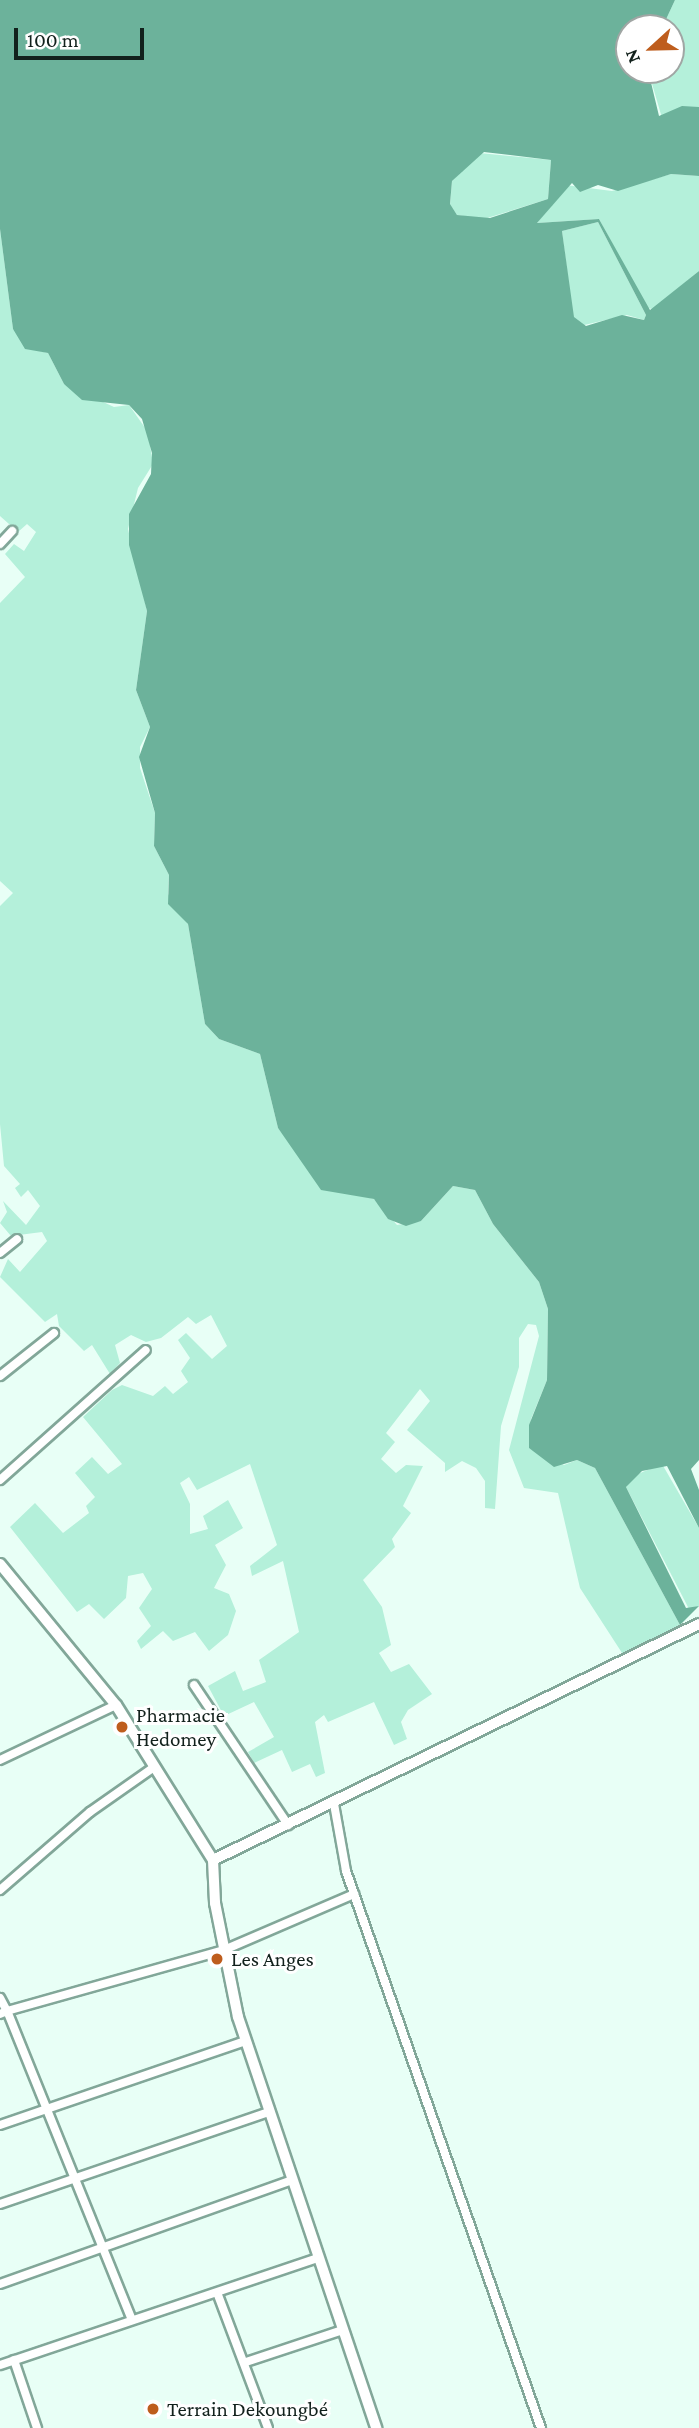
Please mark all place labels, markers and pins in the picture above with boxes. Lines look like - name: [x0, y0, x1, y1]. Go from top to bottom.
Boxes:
- place label: Pharmacie Hedomey: [136, 1702, 225, 1752]
- marker: Pharmacie Hedomey: [114, 1719, 130, 1735]
- place label: Les Anges: [231, 1946, 314, 1972]
- marker: Les Anges: [209, 1951, 225, 1967]
- place label: Terrain Dekoungbé: [167, 2396, 328, 2422]
- marker: Terrain Dekoungbé: [145, 2401, 161, 2417]

